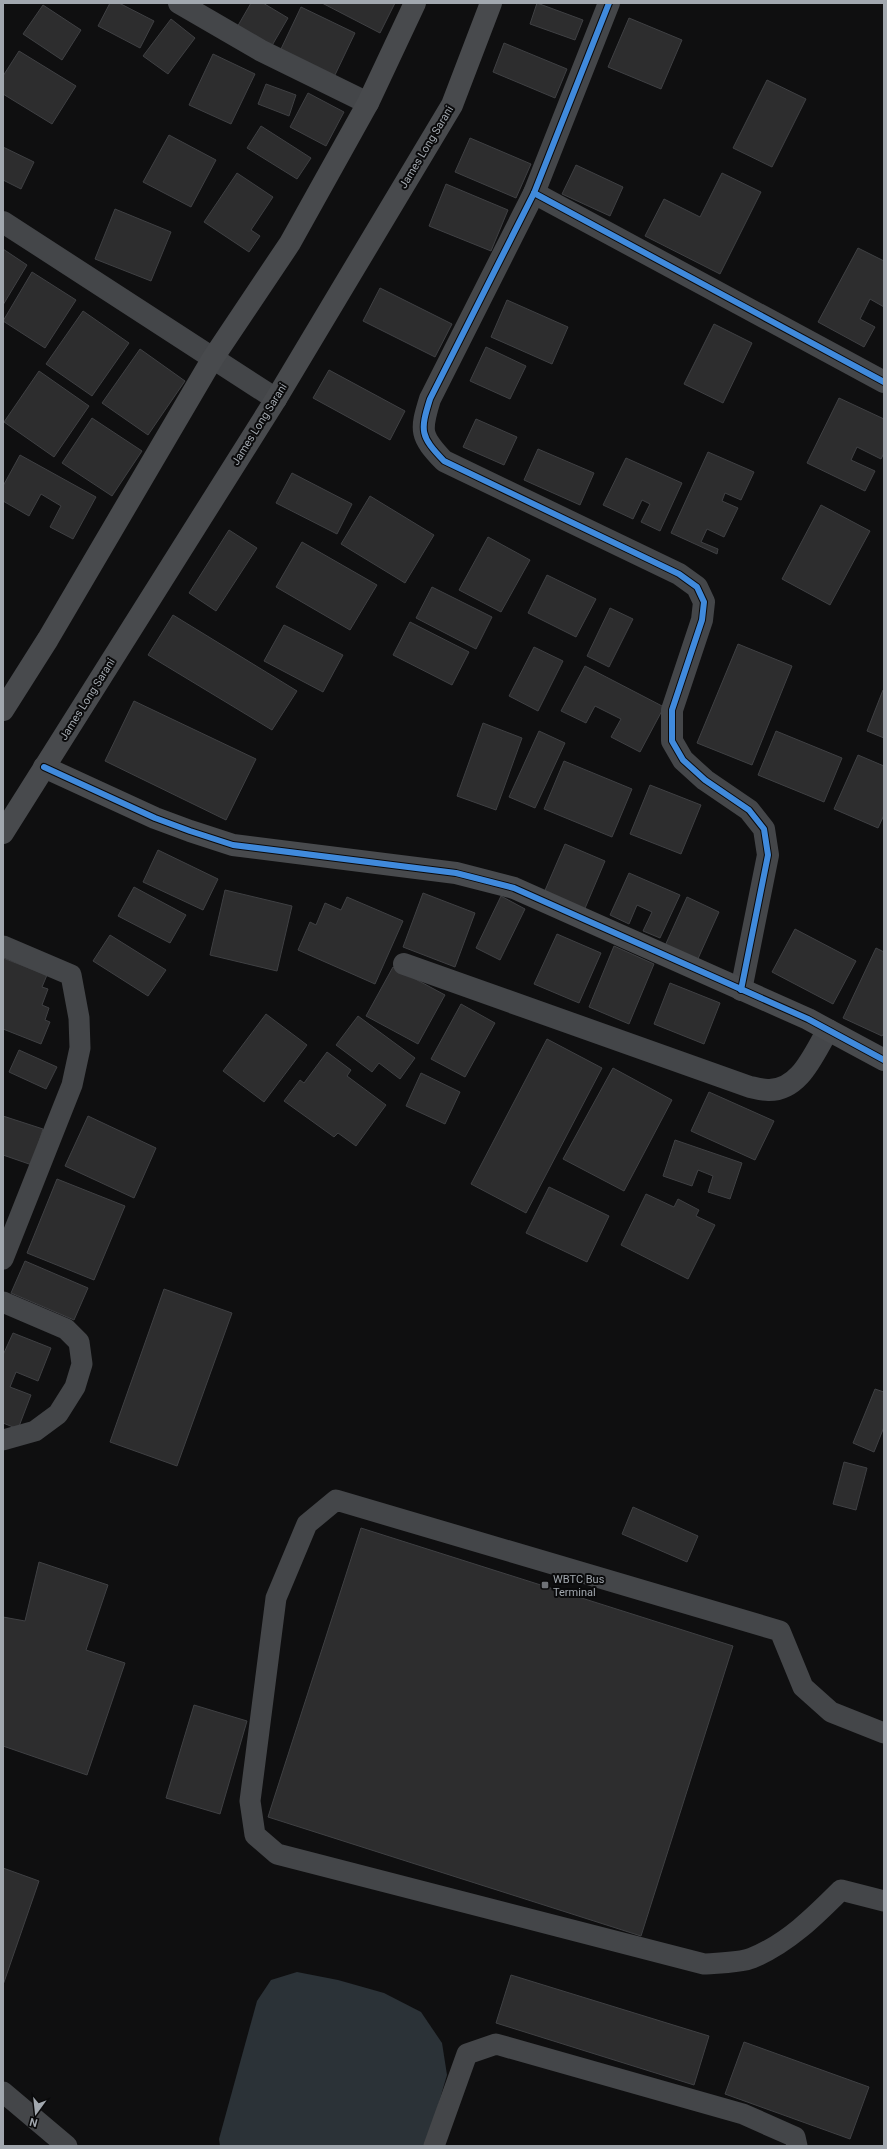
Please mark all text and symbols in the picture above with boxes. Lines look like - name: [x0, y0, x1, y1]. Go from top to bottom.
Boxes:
- street label: James Long Sarani: [397, 104, 456, 191]
- street label: James Long Sarani: [229, 381, 290, 468]
- street label: James Long Sarani: [57, 656, 118, 743]
- place label: WBTC Bus Terminal: [553, 1573, 605, 1599]
- marker: WBTC Bus Terminal: [540, 1580, 550, 1590]
- north arrow: [16, 2093, 56, 2133]
- text: N: [28, 2115, 39, 2129]

